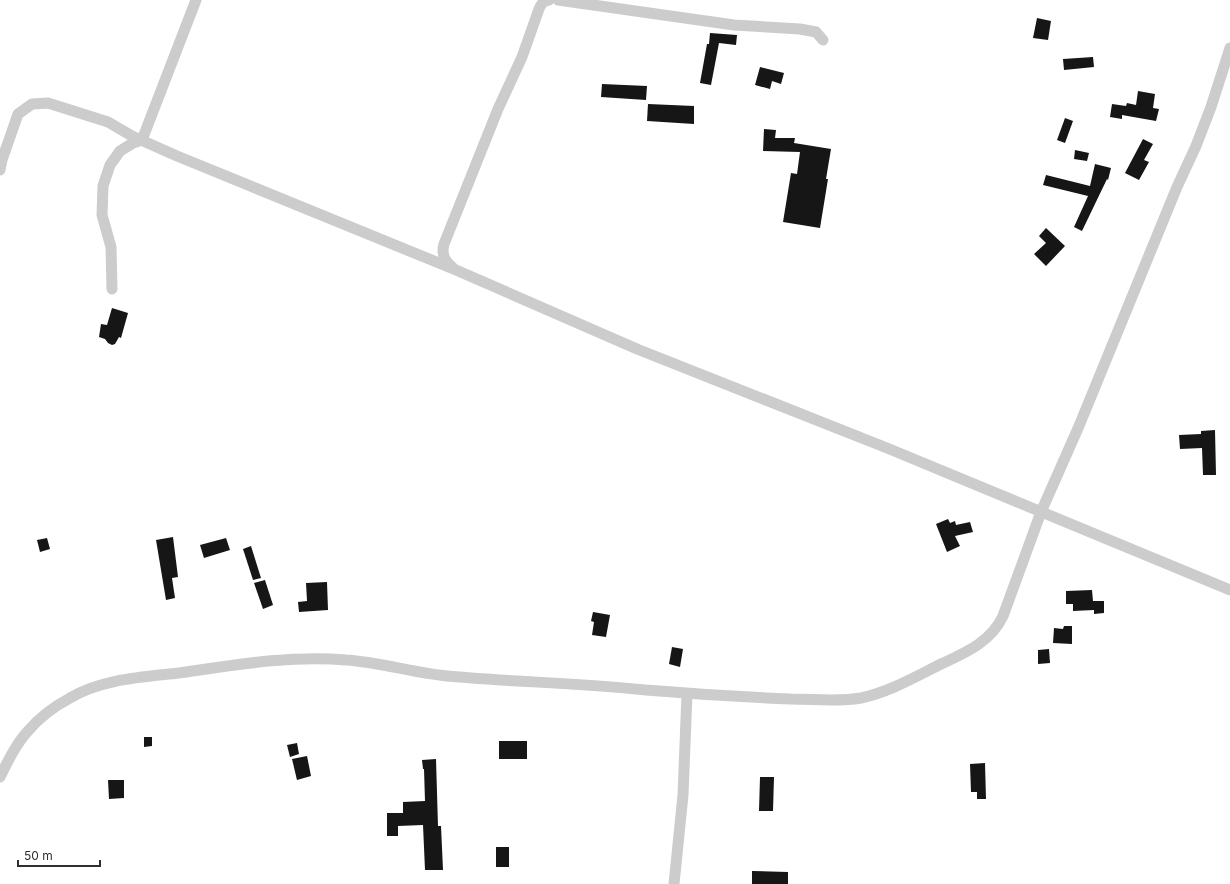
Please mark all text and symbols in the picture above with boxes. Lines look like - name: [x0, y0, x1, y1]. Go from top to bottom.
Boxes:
- scale bar: [18, 842, 100, 868]
- text: 50 m: [24, 848, 53, 863]

